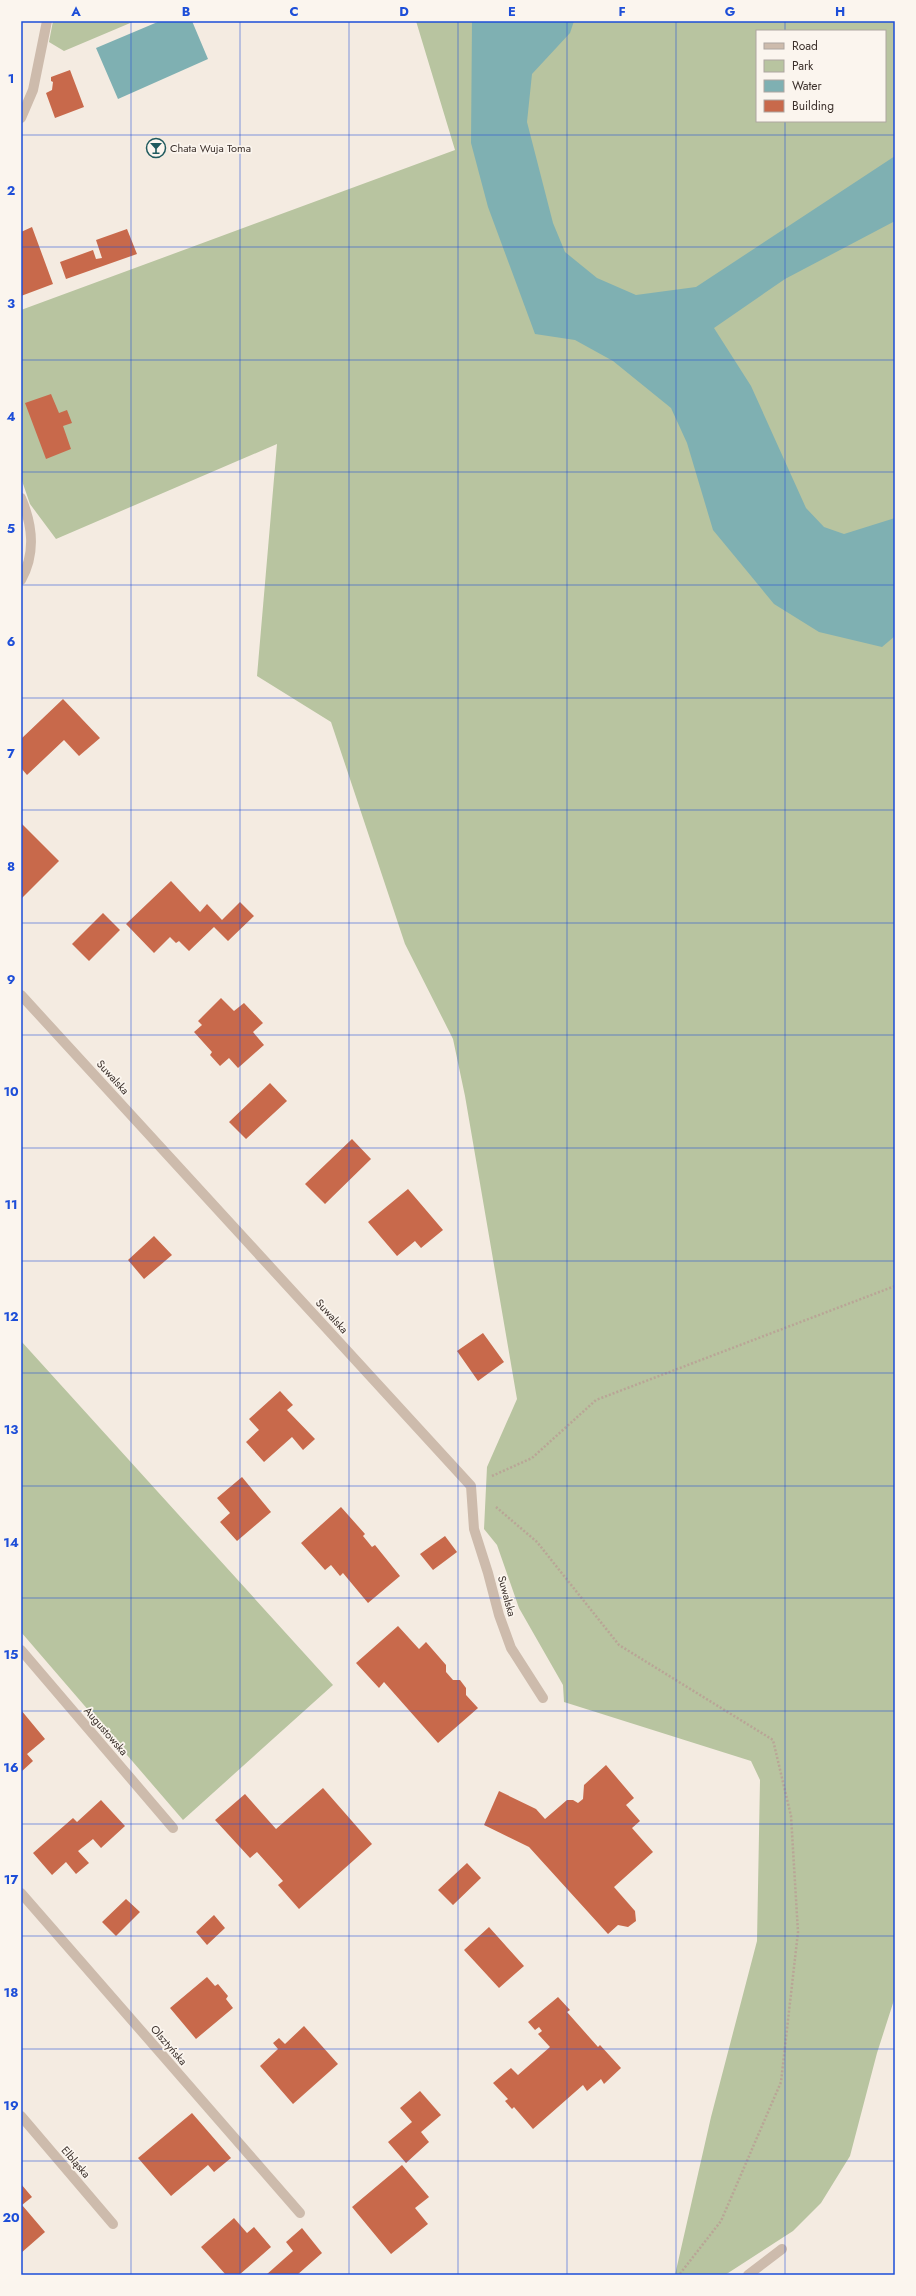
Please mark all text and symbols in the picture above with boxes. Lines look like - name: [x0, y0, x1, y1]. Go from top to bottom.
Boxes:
- text: A: [70, 2, 81, 21]
- text: B: [182, 2, 191, 21]
- text: C: [289, 2, 299, 21]
- text: D: [399, 2, 409, 21]
- text: E: [508, 2, 516, 21]
- text: F: [618, 2, 626, 21]
- text: G: [725, 2, 736, 21]
- text: H: [835, 2, 845, 21]
- legend: [756, 30, 886, 122]
- text: Road: [792, 37, 818, 55]
- text: Park: [792, 57, 814, 75]
- text: 1: [8, 69, 14, 88]
- text: Water: [792, 77, 823, 95]
- text: Building: [792, 97, 834, 115]
- bar icon: Chata Wuja Toma: [145, 137, 167, 159]
- place label: Chata Wuja Toma: [170, 140, 251, 156]
- text: 2: [7, 181, 15, 200]
- text: 3: [7, 294, 15, 313]
- text: 4: [6, 407, 16, 426]
- text: 5: [7, 519, 15, 538]
- text: 6: [7, 632, 16, 651]
- text: 7: [7, 744, 15, 763]
- text: 8: [7, 857, 15, 876]
- text: 9: [7, 970, 16, 989]
- street label: Suwalska: [93, 1056, 133, 1098]
- text: 10: [3, 1082, 19, 1101]
- text: 11: [4, 1195, 18, 1214]
- street label: Suwalska: [312, 1295, 352, 1337]
- text: 12: [3, 1307, 19, 1326]
- text: 13: [4, 1420, 18, 1439]
- text: 14: [3, 1533, 19, 1552]
- street label: Suwalska: [494, 1574, 520, 1618]
- text: 15: [3, 1645, 19, 1664]
- street label: Augustowska: [80, 1703, 132, 1759]
- text: 16: [3, 1758, 19, 1777]
- text: 17: [4, 1870, 18, 1889]
- text: 18: [4, 1983, 18, 2002]
- street label: Olsztyńska: [147, 2021, 191, 2069]
- text: 19: [3, 2096, 19, 2115]
- street label: Elbląska: [58, 2143, 94, 2181]
- text: 20: [2, 2208, 20, 2227]

